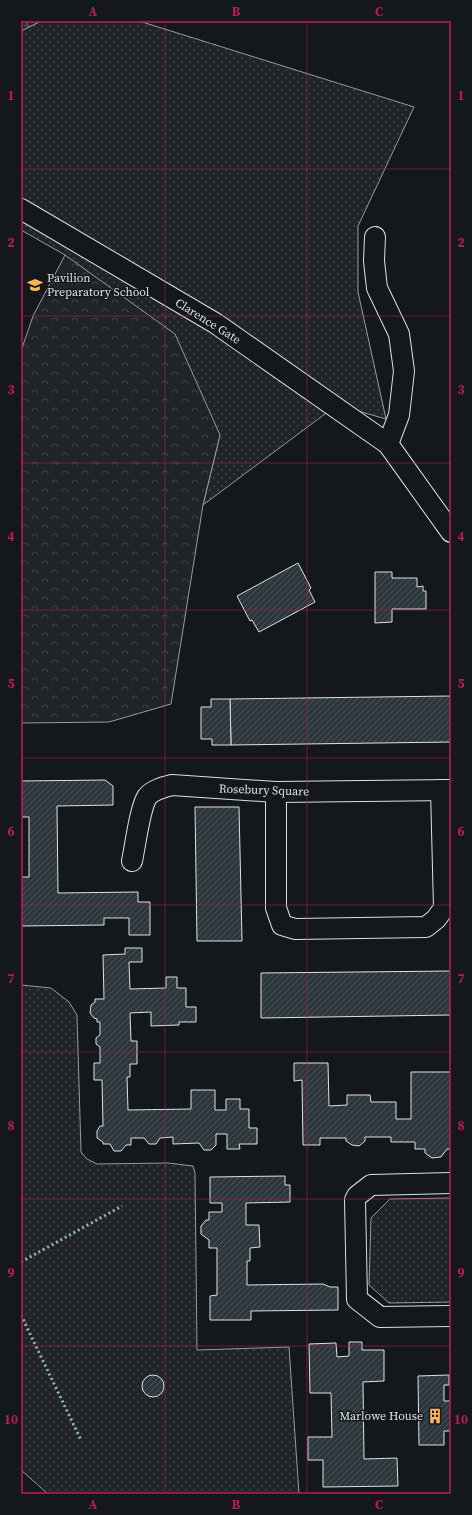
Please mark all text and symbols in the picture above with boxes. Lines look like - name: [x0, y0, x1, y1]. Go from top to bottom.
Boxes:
- text: A: [89, 3, 98, 20]
- text: B: [232, 3, 241, 20]
- text: C: [375, 3, 383, 20]
- text: 1: [7, 87, 15, 104]
- text: 1: [457, 87, 465, 104]
- text: 2: [7, 234, 15, 251]
- text: 2: [457, 234, 465, 251]
- place label: Pavilion Preparatory School: [47, 270, 150, 300]
- school or university icon: Pavilion Preparatory School: [26, 276, 44, 294]
- street label: Clarence Gate: [172, 294, 244, 348]
- text: 3: [7, 381, 15, 398]
- text: 3: [457, 381, 465, 398]
- text: 4: [7, 528, 15, 545]
- text: 4: [457, 528, 465, 545]
- text: 5: [7, 675, 15, 692]
- text: 5: [457, 675, 465, 692]
- street label: Rosebury Square: [219, 780, 309, 800]
- text: 6: [7, 823, 15, 840]
- text: 6: [457, 823, 465, 840]
- text: 7: [7, 970, 15, 987]
- text: 7: [457, 970, 465, 987]
- text: 8: [7, 1117, 15, 1134]
- text: 8: [457, 1117, 465, 1134]
- text: 9: [7, 1264, 15, 1281]
- text: 9: [457, 1264, 465, 1281]
- building icon: Marlowe House: [426, 1407, 444, 1425]
- place label: Marlowe House: [339, 1408, 423, 1424]
- text: 10: [4, 1411, 18, 1428]
- text: 10: [454, 1411, 468, 1428]
- text: A: [89, 1496, 98, 1513]
- text: B: [232, 1496, 241, 1513]
- text: C: [375, 1496, 383, 1513]

